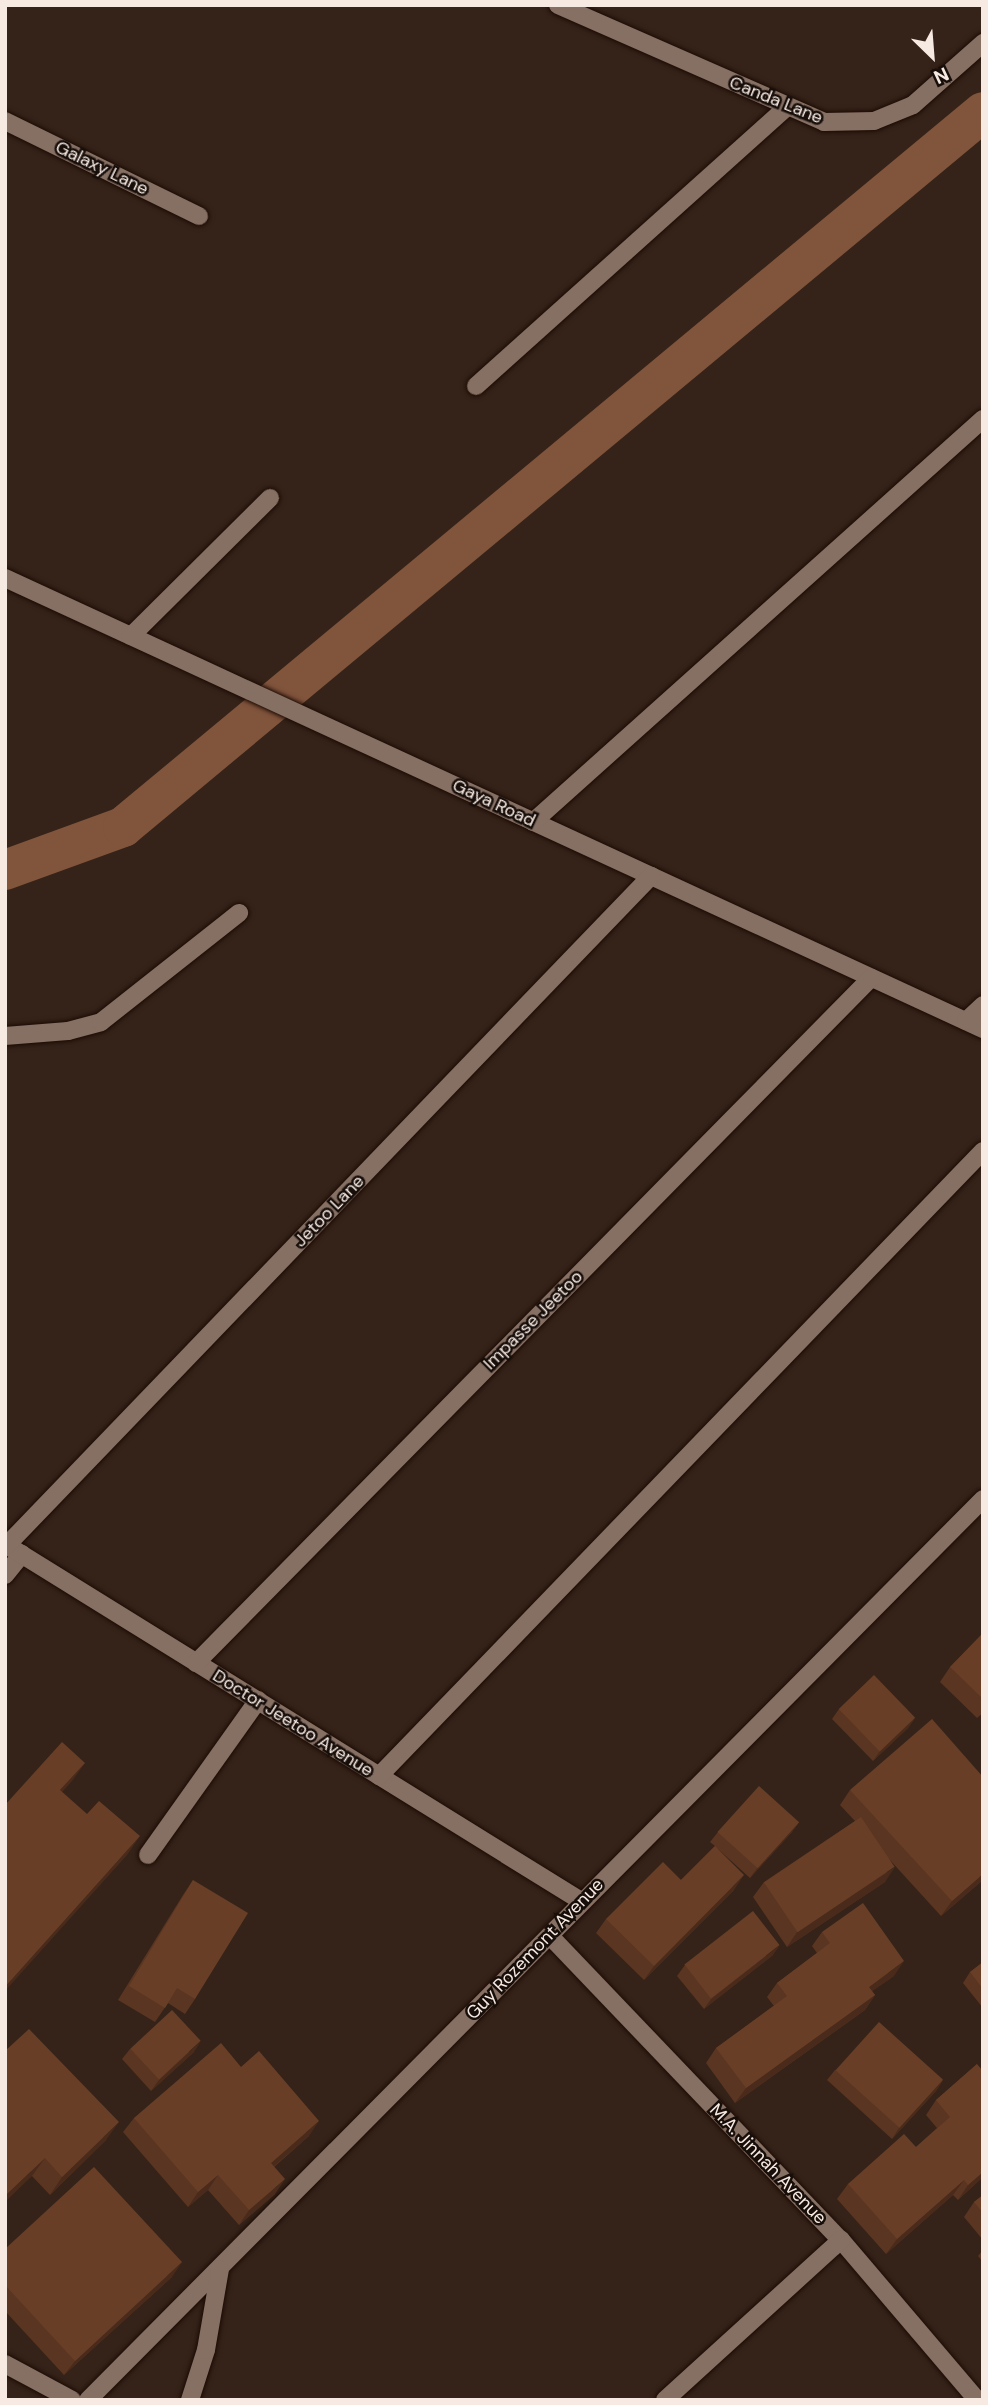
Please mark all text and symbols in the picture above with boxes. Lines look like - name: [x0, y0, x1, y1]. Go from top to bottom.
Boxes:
- north arrow: [897, 21, 967, 91]
- text: N: [930, 61, 953, 90]
- street label: Canda Lane: [726, 71, 826, 129]
- street label: Galaxy Lane: [52, 136, 152, 200]
- street label: Gaya Road: [449, 774, 539, 832]
- street label: Jetoo Lane: [289, 1171, 369, 1251]
- street label: Impasse Jeetoo: [479, 1266, 587, 1374]
- street label: Doctor Jeetoo Avenue: [209, 1665, 377, 1781]
- street label: Guy Rozemont Avenue: [462, 1874, 608, 2024]
- street label: M.A. Jinnah Avenue: [705, 2099, 831, 2229]

